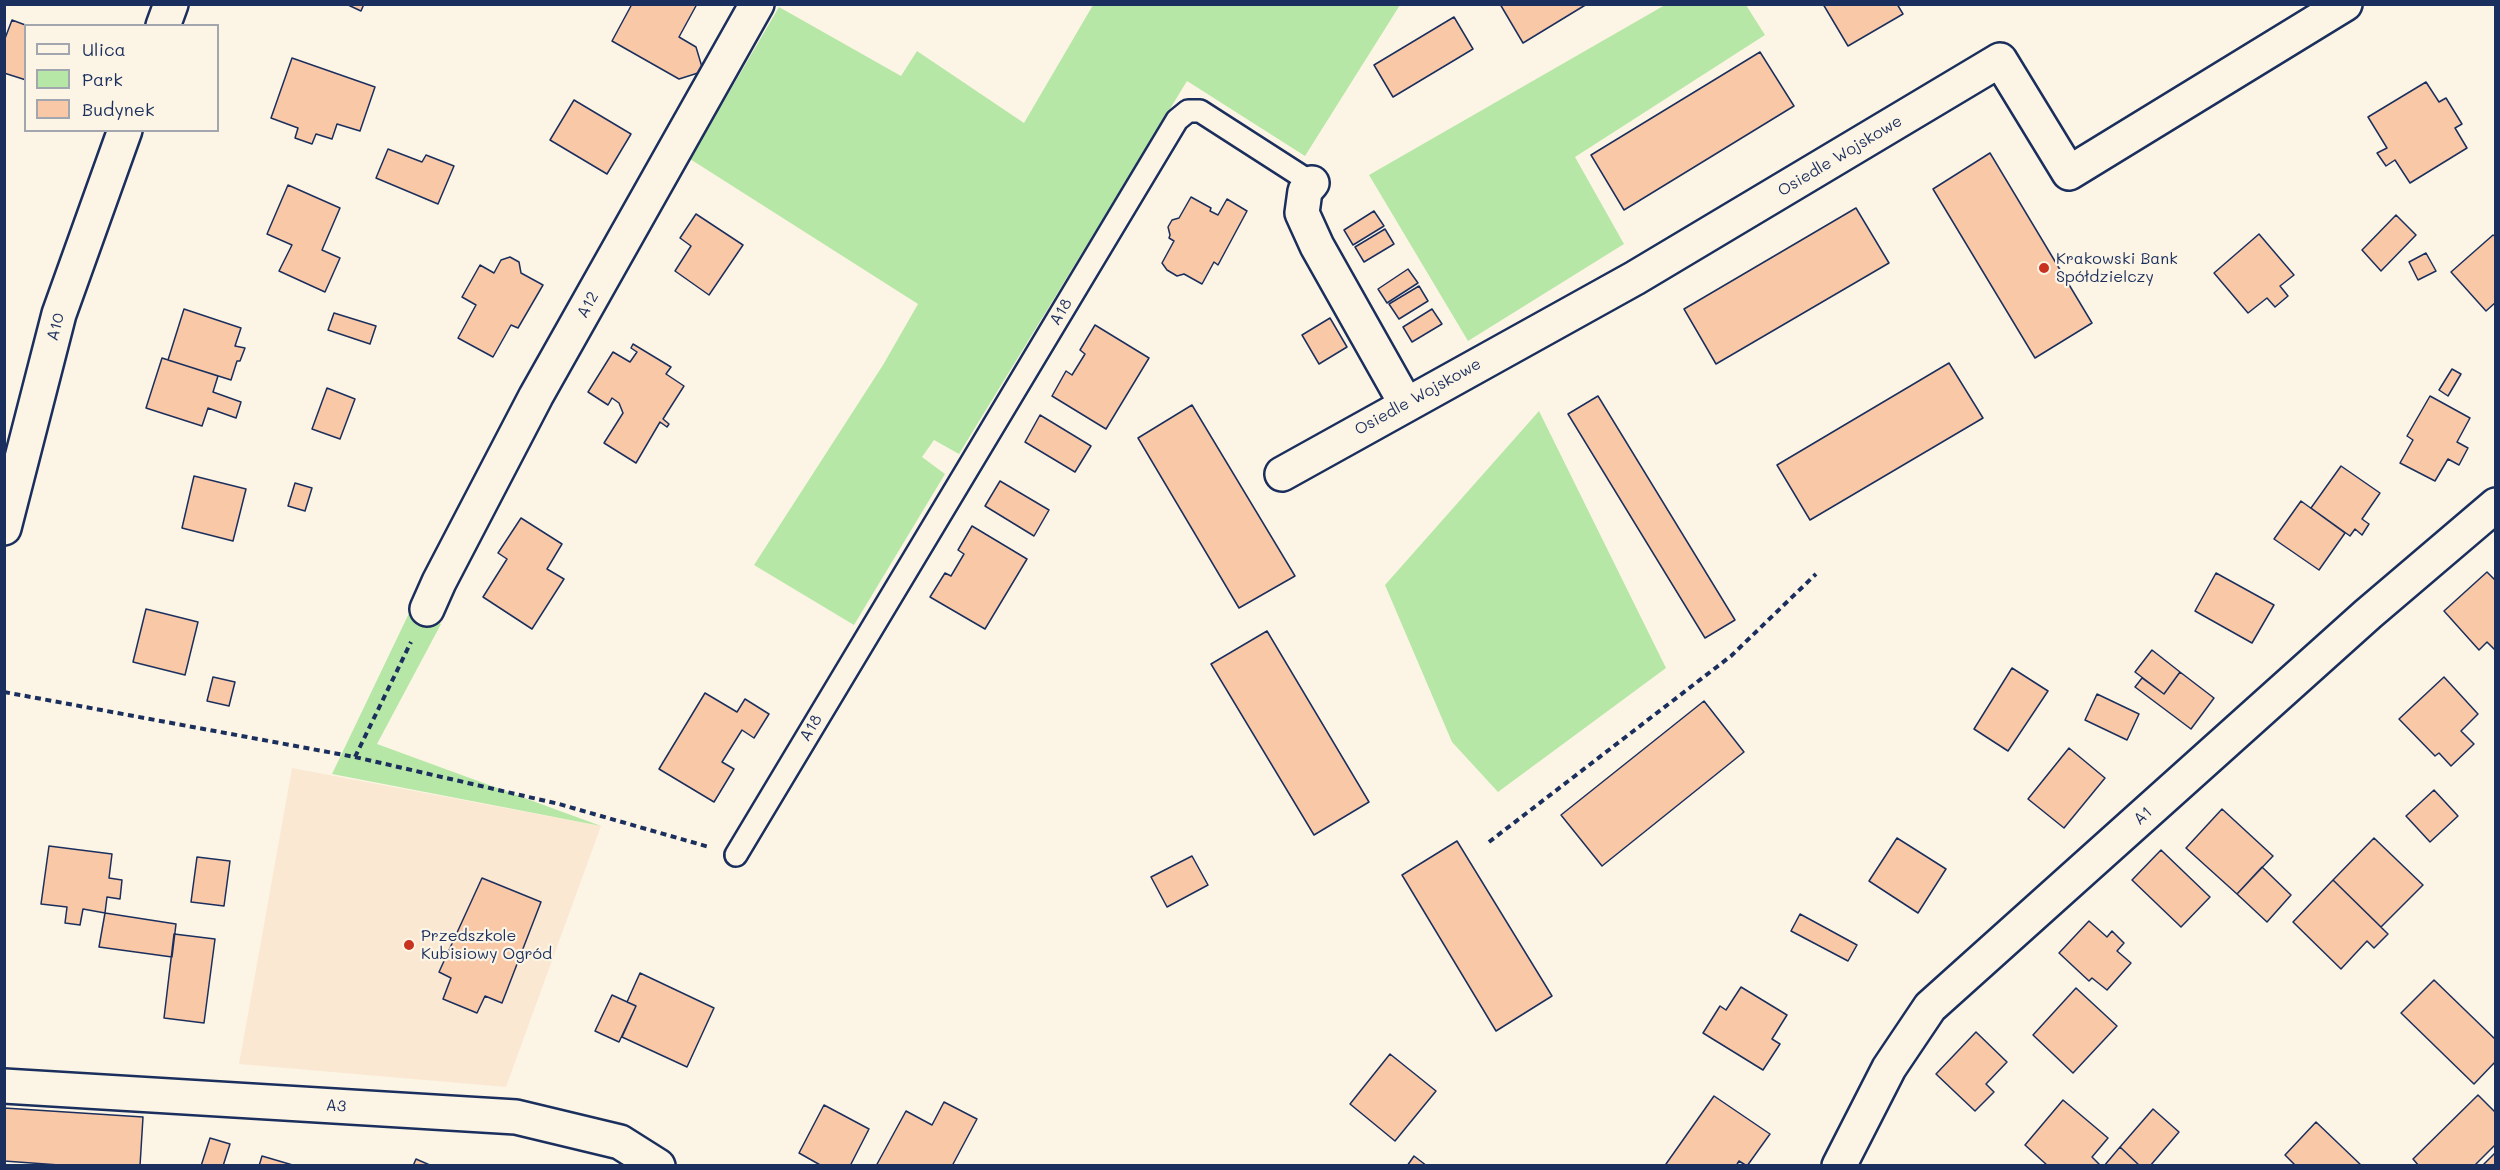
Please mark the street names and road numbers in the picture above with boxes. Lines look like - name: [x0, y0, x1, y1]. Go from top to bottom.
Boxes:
- street label: Osiedle Wojskowe: [1774, 111, 1906, 201]
- street label: A12: [573, 288, 603, 322]
- street label: A18: [1046, 295, 1076, 329]
- street label: A10: [43, 311, 69, 343]
- street label: Osiedle Wojskowe: [1351, 354, 1485, 440]
- street label: A18: [796, 711, 826, 745]
- street label: A1: [2130, 803, 2156, 829]
- street label: A3: [325, 1096, 347, 1116]

